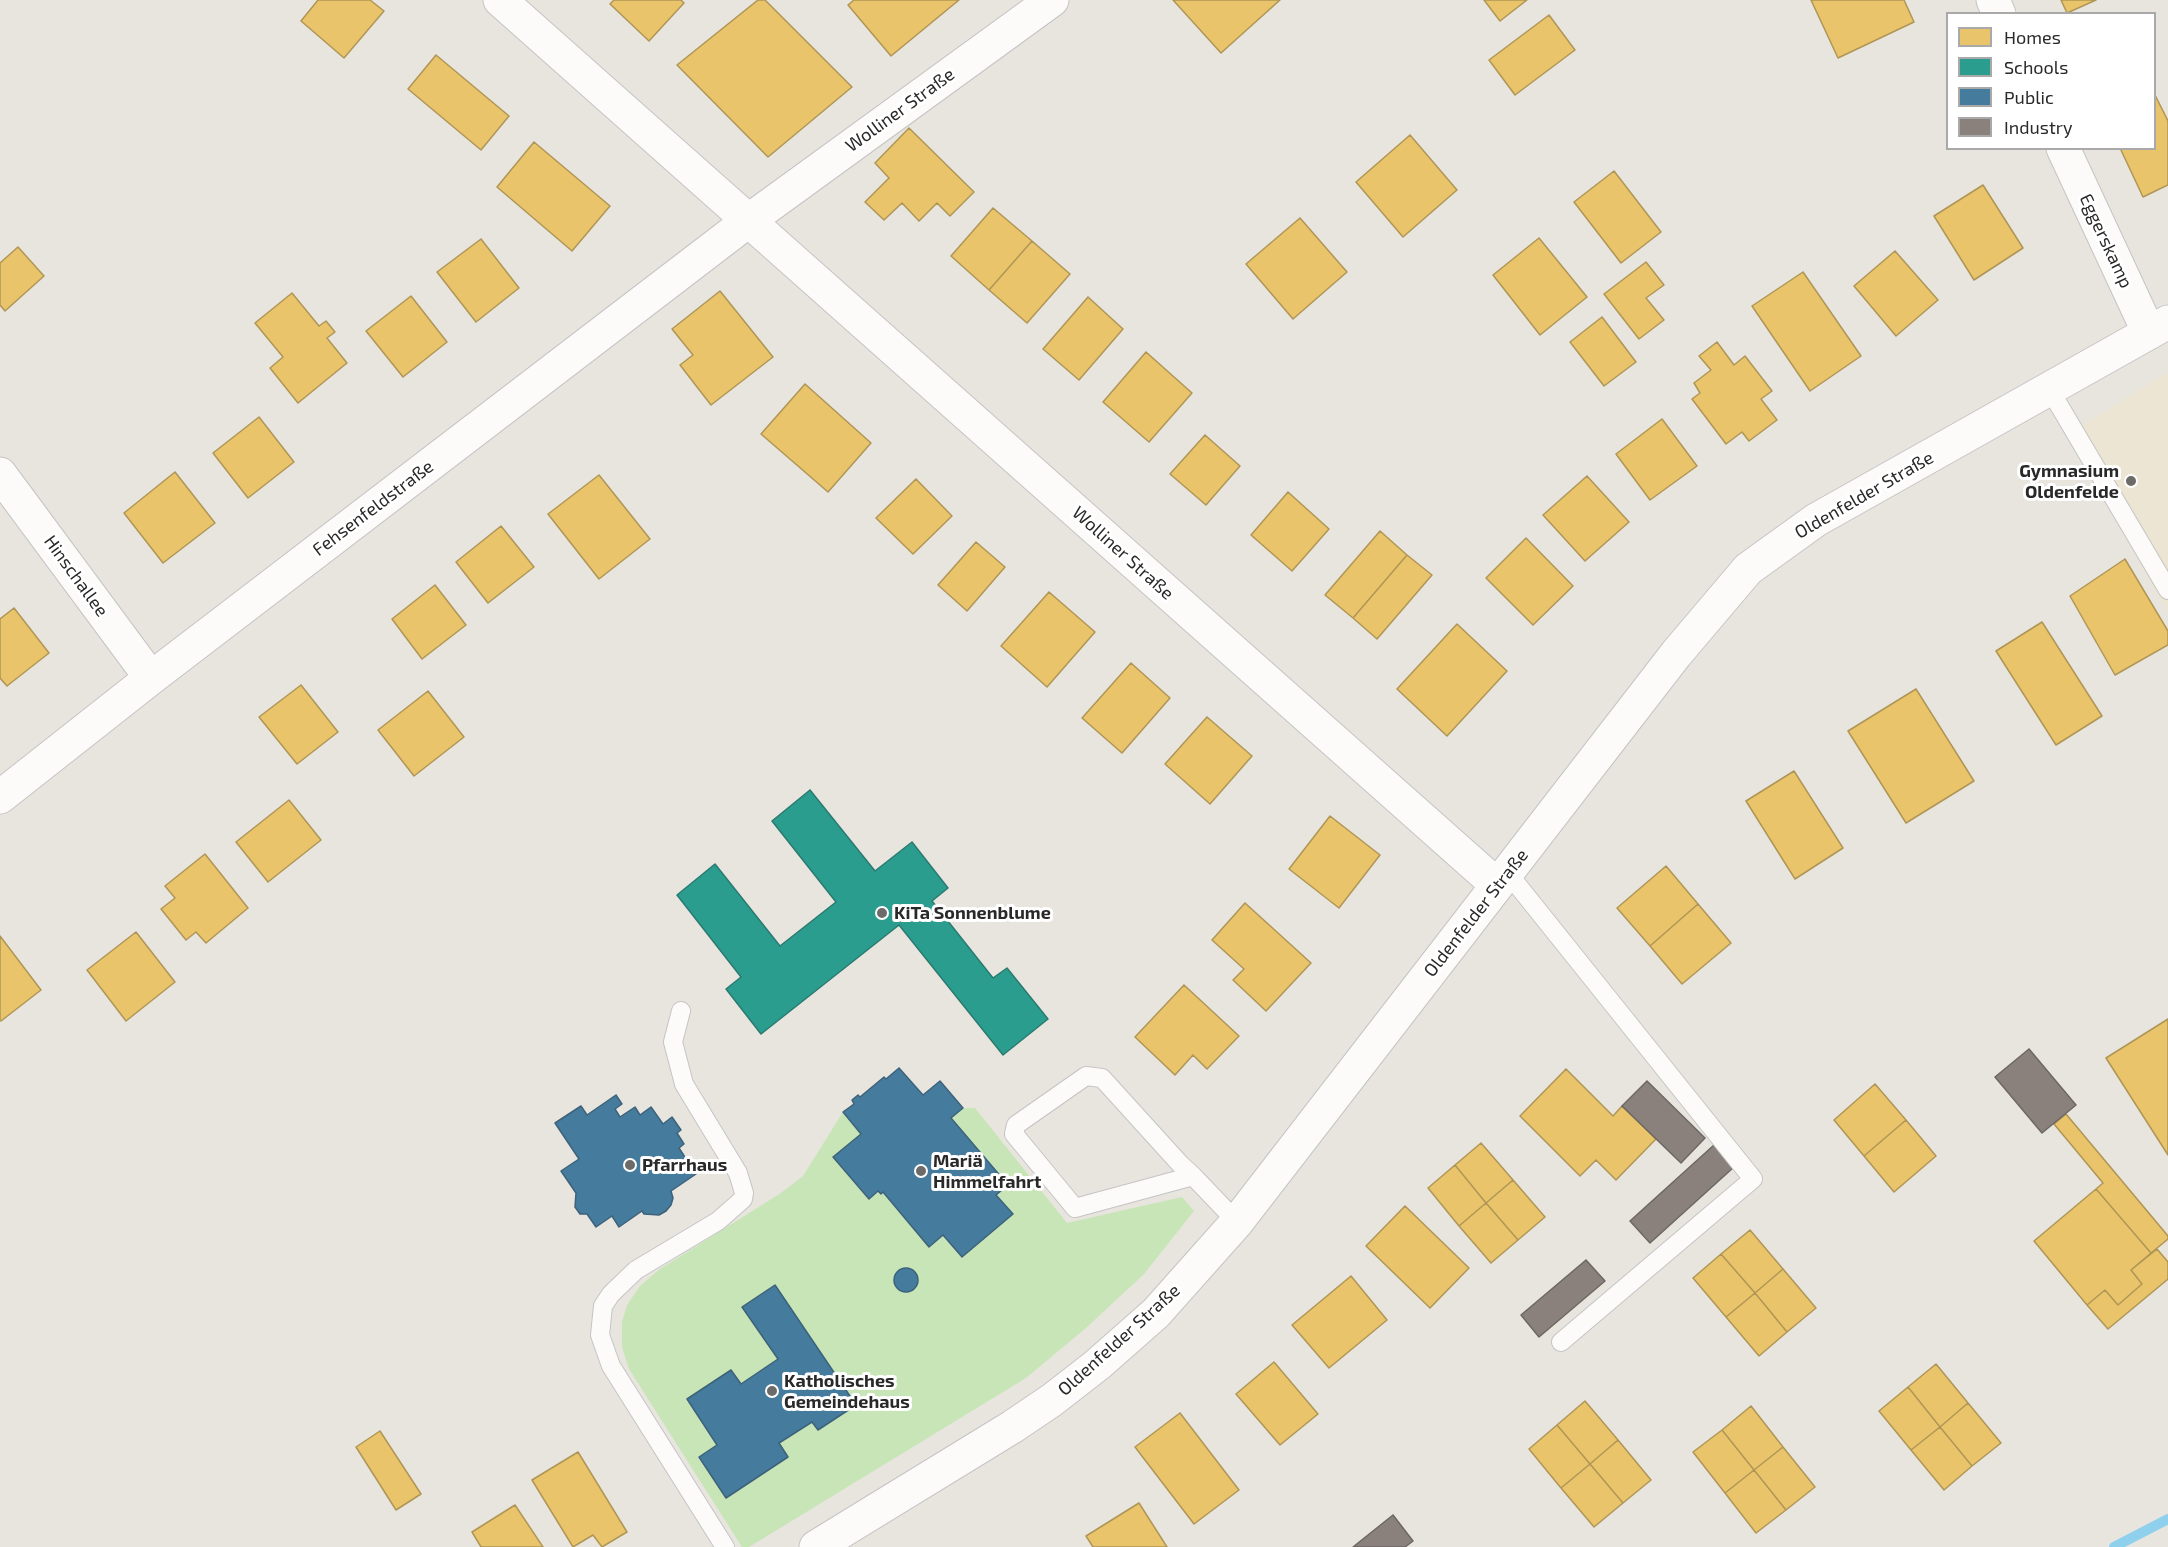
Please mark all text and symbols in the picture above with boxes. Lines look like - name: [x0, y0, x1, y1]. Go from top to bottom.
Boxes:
- legend: [1946, 12, 2156, 150]
- text: Homes: [2004, 26, 2061, 48]
- text: Schools: [2004, 56, 2068, 78]
- street label: Wolliner Straße: [841, 63, 959, 157]
- text: Public: [2004, 86, 2054, 108]
- text: Industry: [2004, 116, 2073, 138]
- street label: Eggerskamp: [2075, 191, 2137, 291]
- street label: Oldenfelder Straße: [1791, 447, 1937, 543]
- street label: Fehsenfeldstraße: [308, 456, 438, 560]
- place label: Gymnasium Oldenfelde: [2019, 460, 2119, 502]
- marker: Gymnasium Oldenfelde: [2124, 474, 2138, 488]
- street label: Wolliner Straße: [1068, 502, 1178, 604]
- street label: Hinschallee: [39, 531, 113, 621]
- street label: Oldenfelder Straße: [1419, 845, 1533, 981]
- place label: KiTa Sonnenblume: [894, 902, 1051, 924]
- marker: KiTa Sonnenblume: [875, 906, 889, 920]
- place label: Mariä Himmelfahrt: [933, 1150, 1041, 1192]
- place label: Pfarrhaus: [642, 1154, 727, 1176]
- marker: Pfarrhaus: [623, 1158, 637, 1172]
- marker: Mariä Himmelfahrt: [914, 1164, 928, 1178]
- street label: Oldenfelder Straße: [1054, 1280, 1184, 1400]
- place label: Katholisches Gemeindehaus: [784, 1370, 910, 1412]
- marker: Katholisches Gemeindehaus: [765, 1384, 779, 1398]

